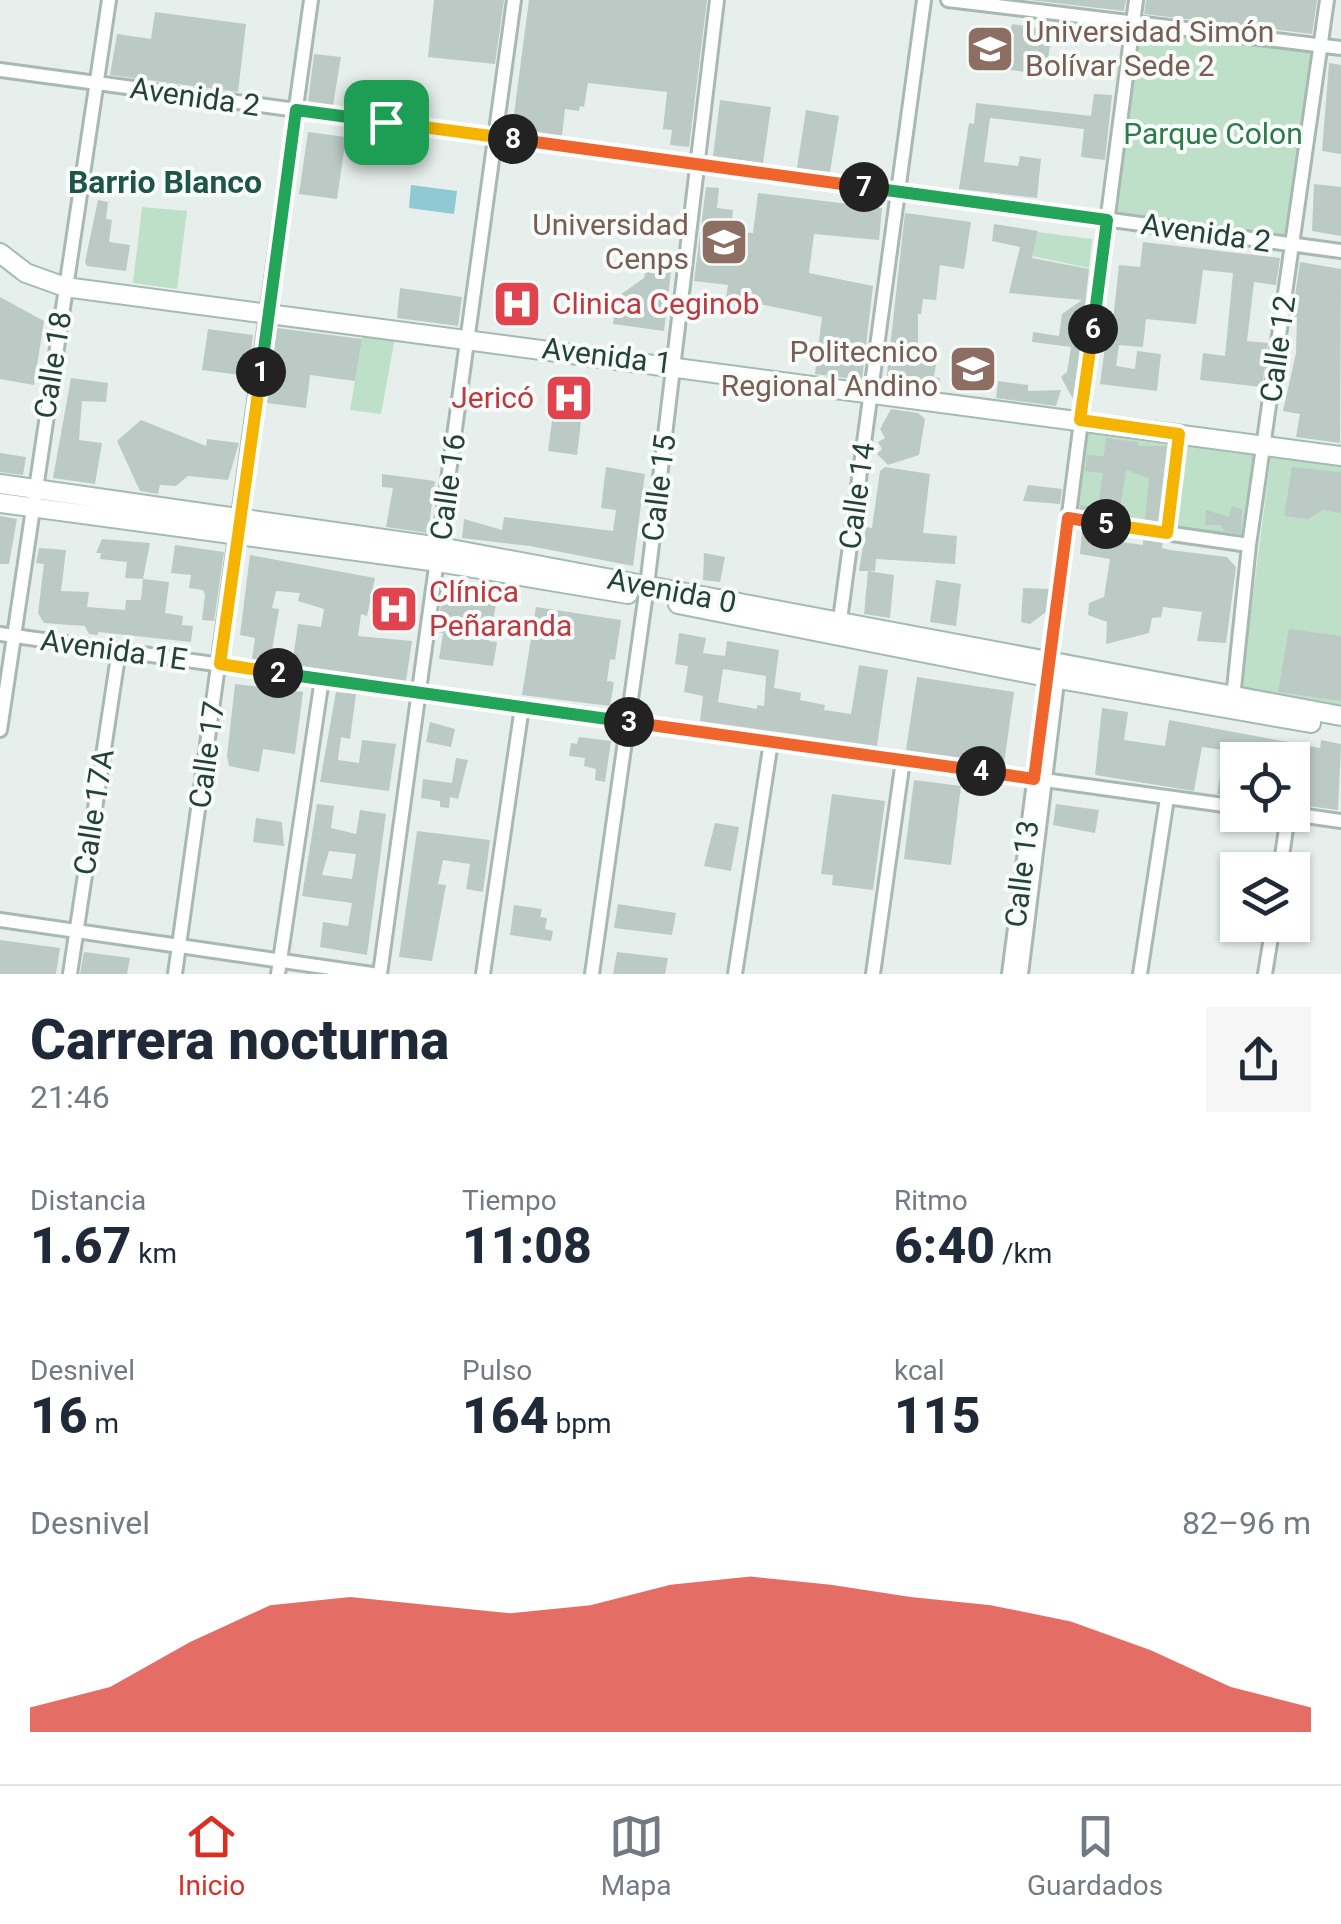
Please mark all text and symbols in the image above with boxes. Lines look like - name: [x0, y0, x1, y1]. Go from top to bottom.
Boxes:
- place label: Universidad Simón Bolívar Sede 2: [1025, 14, 1274, 83]
- school or university icon: Universidad Simón Bolívar Sede 2: [964, 23, 1016, 75]
- street label: Avenida 2: [128, 70, 262, 123]
- pin: [344, 80, 429, 165]
- icon: arrive: [359, 95, 414, 150]
- pin: 8: [488, 114, 538, 164]
- park label: Parque Colon: [1123, 116, 1303, 151]
- text: 8: [505, 122, 521, 155]
- pin: 7: [839, 162, 889, 212]
- district label: Barrio Blanco: [68, 163, 262, 201]
- text: 7: [856, 170, 872, 203]
- street label: Avenida 2: [1139, 206, 1273, 259]
- place label: Universidad Cenps: [532, 207, 689, 276]
- school or university icon: Universidad Cenps: [698, 216, 750, 268]
- hospital icon: Clinica Ceginob: [491, 278, 543, 330]
- place label: Clinica Ceginob: [552, 286, 760, 321]
- street label: Calle 12: [1253, 293, 1302, 405]
- pin: 6: [1068, 304, 1118, 354]
- street label: Calle 18: [27, 309, 78, 421]
- text: 6: [1085, 312, 1101, 345]
- street label: Avenida 1: [540, 330, 674, 381]
- place label: Politecnico Regional Andino: [721, 334, 938, 403]
- school or university icon: Politecnico Regional Andino: [947, 343, 999, 395]
- pin: 1: [236, 347, 286, 397]
- text: 1: [253, 355, 269, 388]
- hospital icon: Jericó: [543, 372, 595, 424]
- place label: Jericó: [451, 380, 534, 415]
- street label: Calle 16: [423, 431, 472, 543]
- street label: Calle 15: [635, 432, 682, 543]
- street label: Calle 14: [832, 440, 881, 552]
- pin: 5: [1081, 499, 1131, 549]
- text: 5: [1098, 507, 1114, 540]
- street label: Avenida 0: [605, 561, 739, 620]
- place label: Clínica Peñaranda: [429, 574, 572, 643]
- hospital icon: Clínica Peñaranda: [368, 583, 420, 635]
- street label: Avenida 1E: [39, 622, 190, 677]
- pin: 2: [253, 648, 303, 698]
- text: 2: [270, 656, 286, 689]
- pin: 3: [604, 697, 654, 747]
- street label: Calle 17: [182, 699, 231, 811]
- text: 3: [621, 705, 637, 738]
- map controls: [1220, 742, 1310, 942]
- button: locate: [1220, 742, 1310, 832]
- street label: Calle 17A: [66, 746, 121, 877]
- pin: 4: [956, 746, 1006, 796]
- text: 4: [973, 754, 989, 787]
- street label: Calle 13: [998, 818, 1045, 929]
- button: layers: [1220, 852, 1310, 942]
- button: share: [1206, 1007, 1311, 1112]
- text: Carrera nocturna: [30, 1008, 449, 1072]
- text: 21:46: [30, 1078, 110, 1116]
- text: Distancia: [30, 1184, 146, 1217]
- text: Tiempo: [462, 1184, 557, 1217]
- text: Ritmo: [894, 1184, 968, 1217]
- text: 1.67: [30, 1217, 131, 1275]
- text: 11:08: [462, 1217, 592, 1275]
- text: 6:40: [894, 1217, 995, 1275]
- text: km: [131, 1237, 177, 1270]
- text: /km: [995, 1237, 1052, 1270]
- text: Desnivel: [30, 1354, 135, 1387]
- text: Pulso: [462, 1354, 532, 1387]
- text: kcal: [894, 1354, 945, 1387]
- text: 16: [30, 1387, 88, 1445]
- text: 164: [462, 1387, 549, 1445]
- text: 115: [894, 1387, 981, 1445]
- text: m: [88, 1407, 119, 1440]
- text: bpm: [549, 1407, 611, 1440]
- text: Desnivel: [30, 1504, 150, 1542]
- text: 82–96 m: [1182, 1504, 1311, 1542]
- tab: Inicio: [178, 1809, 245, 1902]
- tab: Mapa: [601, 1809, 671, 1902]
- tab: Guardados: [1027, 1809, 1163, 1902]

